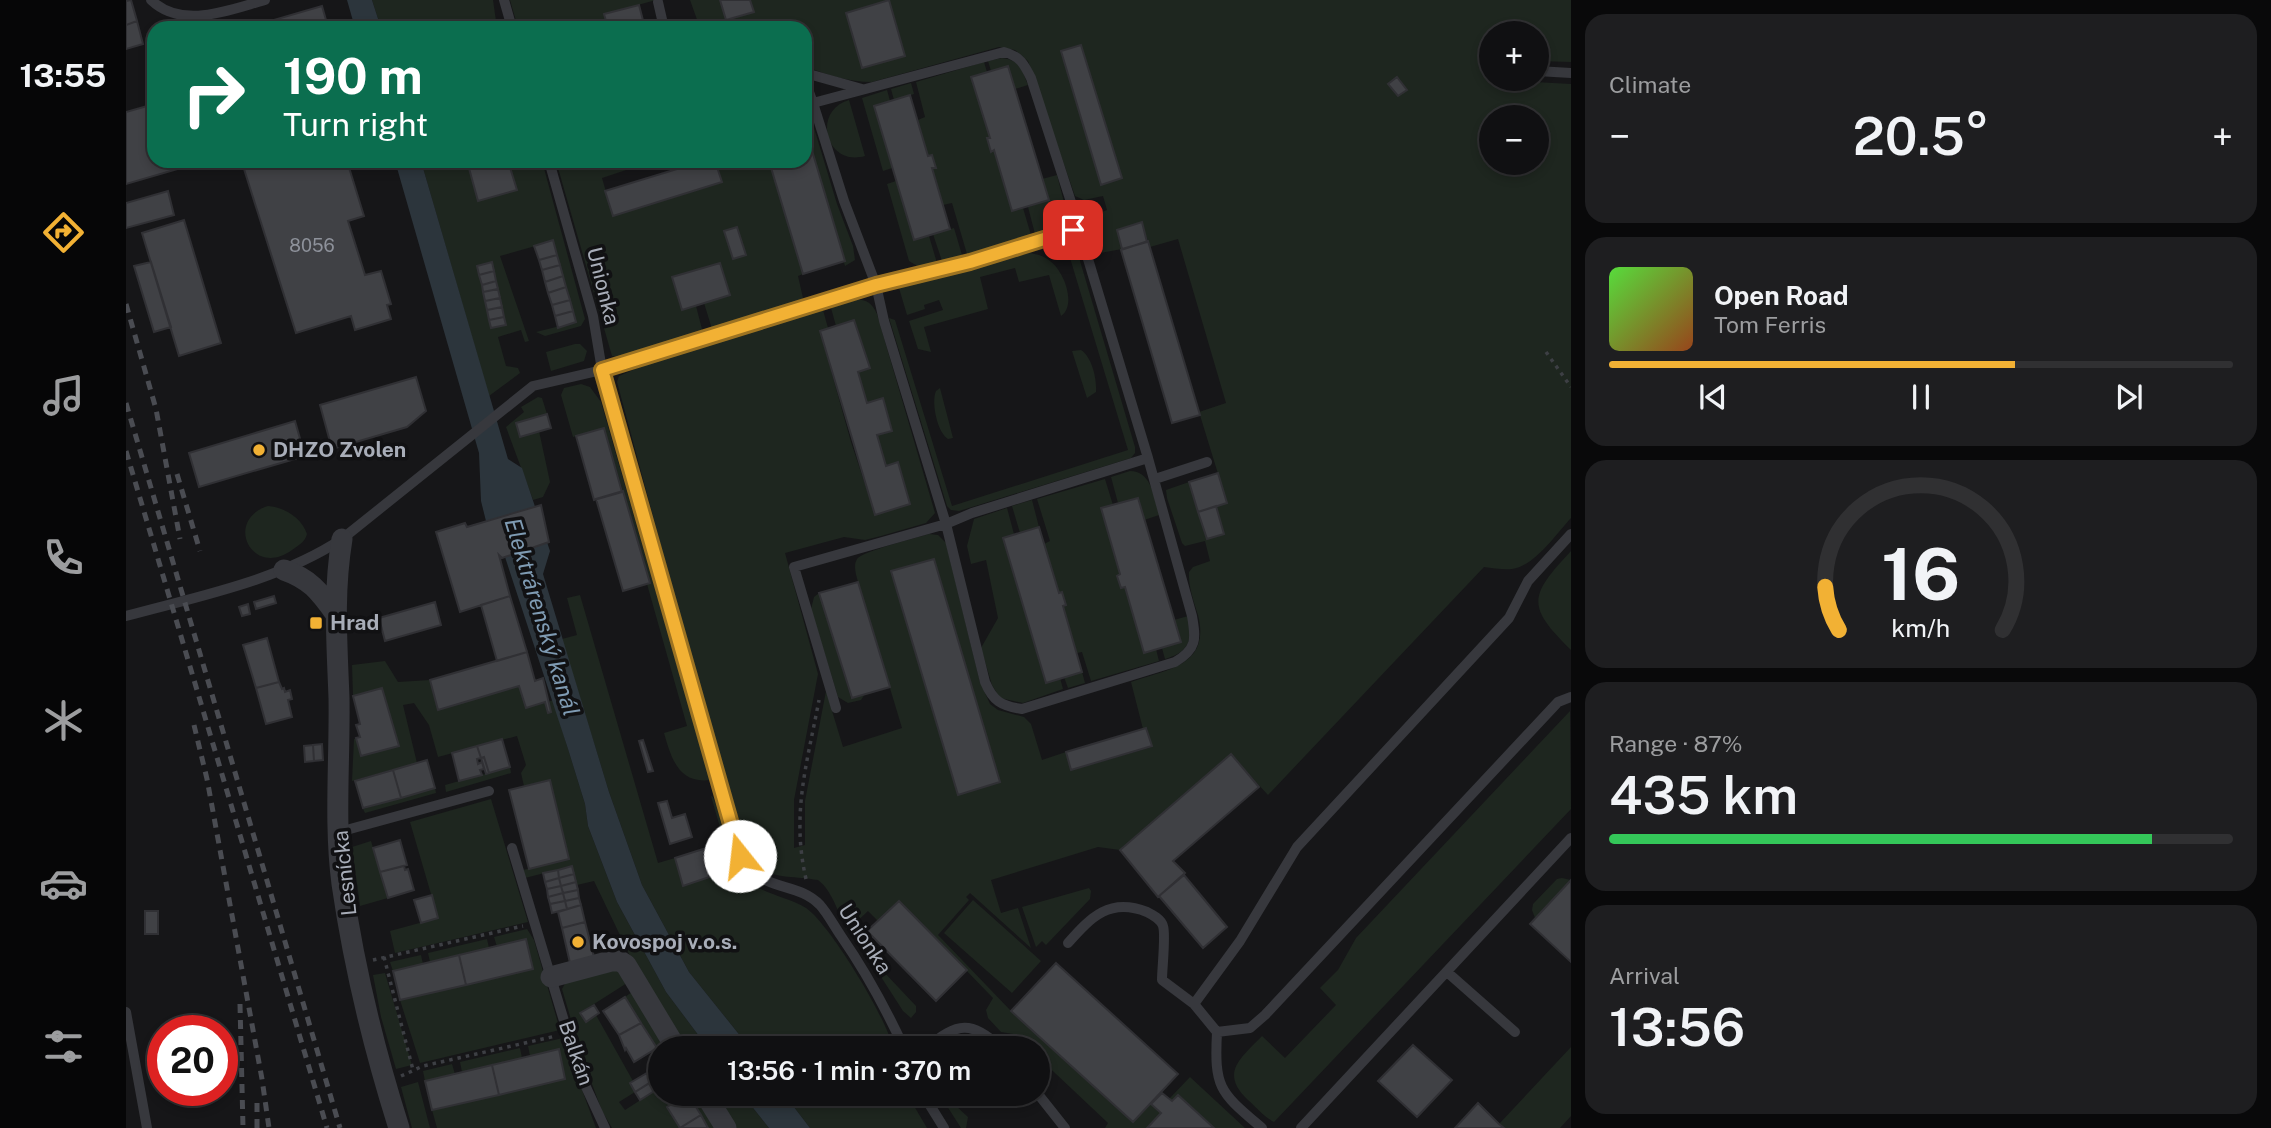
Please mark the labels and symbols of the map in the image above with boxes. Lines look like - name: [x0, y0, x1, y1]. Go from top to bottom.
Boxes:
- pin: [1043, 200, 1103, 260]
- house number: 8056: [289, 235, 335, 256]
- street label: Unionka: [582, 244, 625, 327]
- place label: DHZO Zvolen: [273, 437, 406, 462]
- marker: DHZO Zvolen: [251, 442, 267, 458]
- water label: Elektrárenský kanál: [500, 515, 585, 719]
- place label: Hrad: [330, 610, 379, 635]
- marker: Hrad: [308, 615, 324, 631]
- position arrow: [703, 819, 777, 893]
- street label: Lesnícka: [328, 829, 361, 917]
- street label: Unionka: [833, 899, 897, 979]
- place label: Kovospoj v.o.s.: [592, 929, 737, 954]
- marker: Kovospoj v.o.s.: [570, 934, 586, 950]
- speed limit sign: 20: [147, 1015, 238, 1106]
- street label: Balkán: [554, 1017, 599, 1089]

